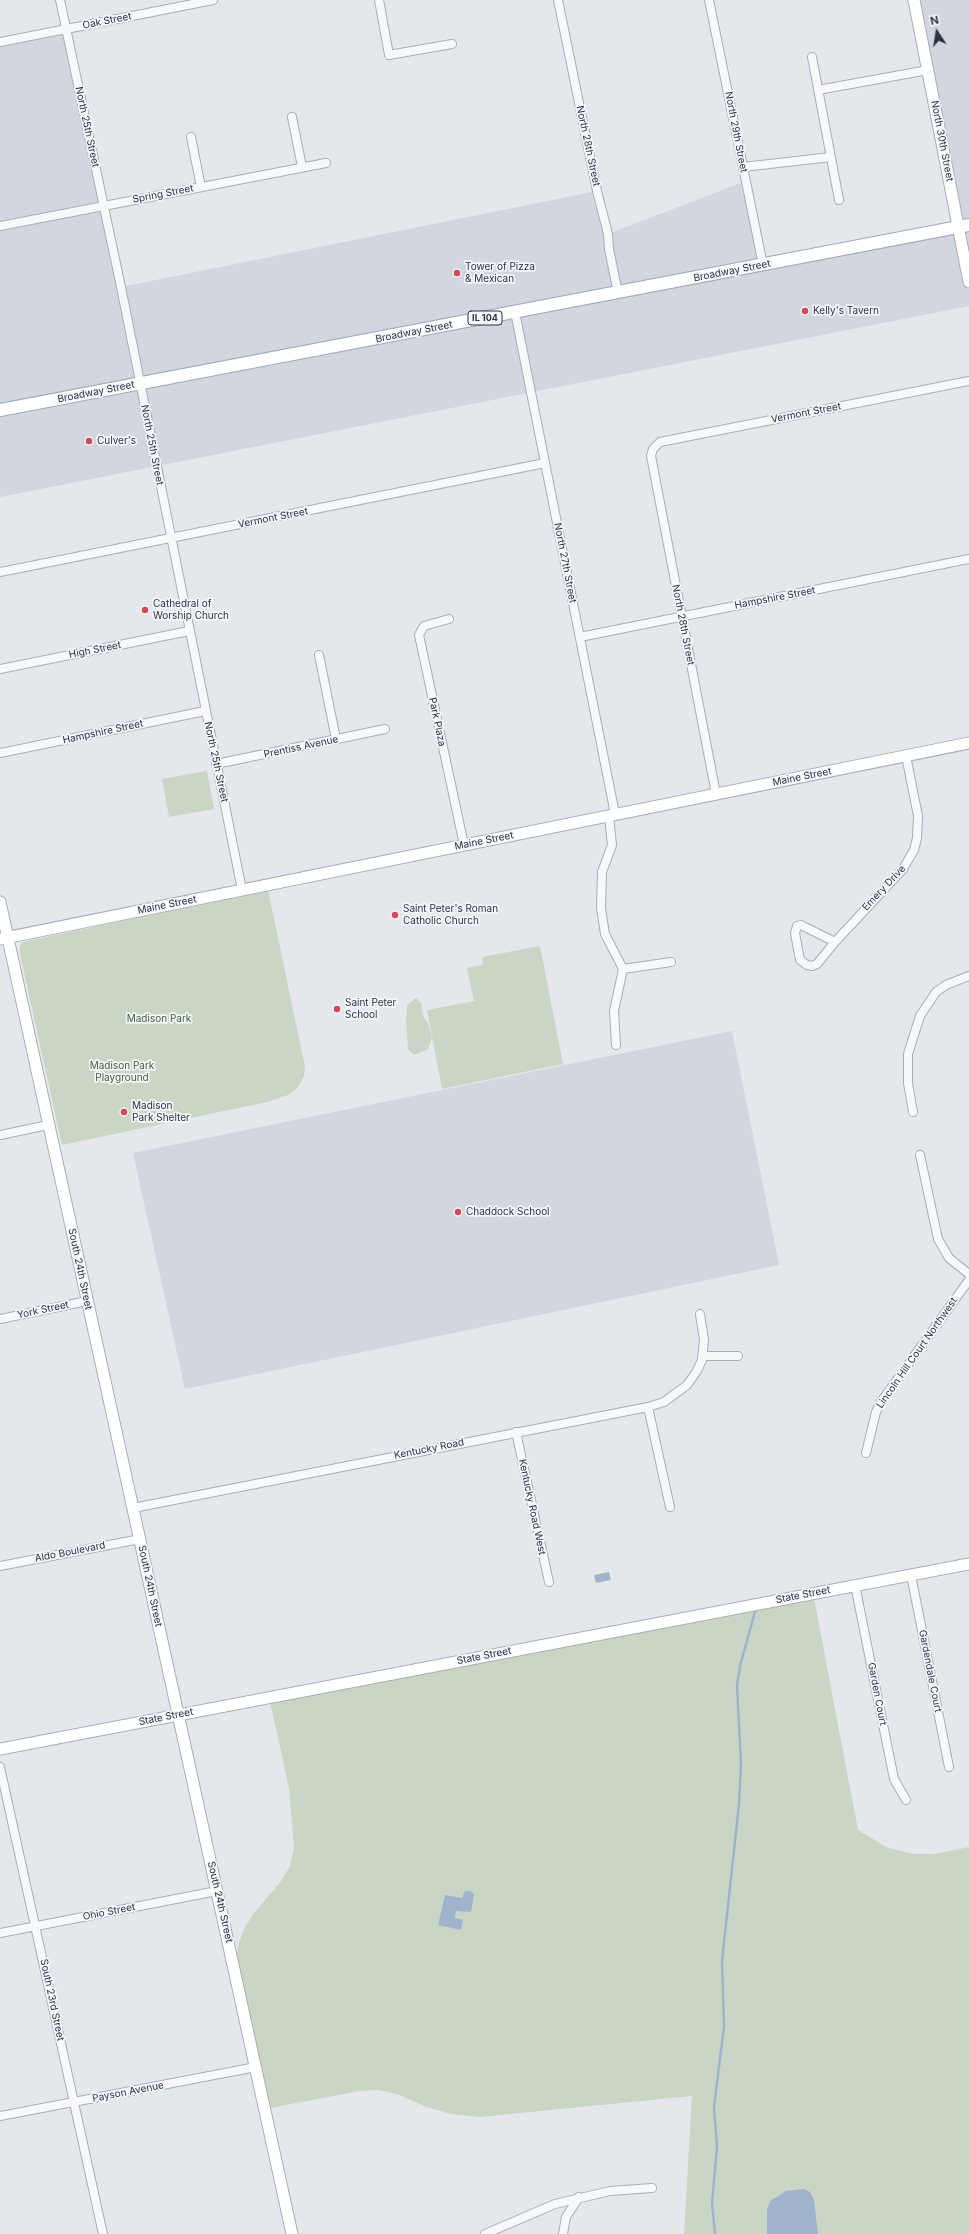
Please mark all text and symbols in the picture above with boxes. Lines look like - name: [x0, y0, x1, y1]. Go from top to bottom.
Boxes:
- street label: Oak Street: [81, 10, 133, 32]
- north arrow: [917, 12, 957, 52]
- text: N: [929, 13, 940, 28]
- street label: North 25th Street: [73, 86, 101, 168]
- street label: North 29th Street: [722, 91, 750, 173]
- street label: North 30th Street: [928, 99, 956, 183]
- street label: North 28th Street: [574, 105, 602, 187]
- street label: Spring Street: [131, 182, 195, 206]
- street label: Broadway Street: [692, 258, 772, 284]
- place label: Tower of Pizza & Mexican: [465, 261, 535, 284]
- marker: Tower of Pizza & Mexican: [452, 268, 462, 278]
- place label: Kelly's Tavern: [813, 305, 879, 317]
- marker: Kelly's Tavern: [800, 306, 810, 316]
- road number: IL 104: [468, 311, 502, 325]
- street label: Broadway Street: [374, 319, 454, 345]
- street label: Broadway Street: [56, 379, 136, 405]
- street label: Vermont Street: [770, 400, 842, 426]
- street label: North 25th Street: [138, 404, 166, 486]
- place label: Culver's: [97, 435, 136, 447]
- marker: Culver's: [84, 436, 94, 446]
- street label: Vermont Street: [237, 505, 309, 531]
- street label: North 27th Street: [551, 522, 579, 604]
- street label: North 28th Street: [669, 584, 697, 666]
- street label: Hampshire Street: [734, 584, 816, 612]
- place label: Cathedral of Worship Church: [153, 598, 229, 622]
- marker: Cathedral of Worship Church: [140, 605, 150, 615]
- street label: High Street: [68, 639, 122, 661]
- street label: Park Plaza: [426, 696, 448, 748]
- street label: Hampshire Street: [62, 718, 144, 746]
- street label: North 25th Street: [202, 721, 230, 803]
- street label: Prentiss Avenue: [263, 733, 339, 761]
- street label: Maine Street: [771, 765, 833, 789]
- street label: Maine Street: [453, 829, 515, 853]
- street label: Emery Drive: [860, 863, 908, 913]
- street label: Maine Street: [136, 893, 198, 917]
- place label: Saint Peter's Roman Catholic Church: [403, 903, 498, 926]
- marker: Saint Peter's Roman Catholic Church: [390, 910, 400, 920]
- place label: Saint Peter School: [345, 997, 396, 1020]
- marker: Saint Peter School: [332, 1004, 342, 1014]
- park label: Madison Park: [127, 1013, 191, 1025]
- park label: Madison Park Playground: [90, 1060, 154, 1084]
- place label: Madison Park Shelter: [132, 1100, 190, 1124]
- marker: Madison Park Shelter: [119, 1107, 129, 1117]
- place label: Chaddock School: [466, 1206, 550, 1218]
- marker: Chaddock School: [453, 1207, 463, 1217]
- street label: South 24th Street: [66, 1227, 94, 1311]
- street label: Lincoln Hill Court Northwest: [874, 1295, 960, 1411]
- street label: York Street: [16, 1299, 70, 1321]
- street label: Kentucky Road: [393, 1436, 465, 1462]
- street label: Kentucky Road West: [516, 1458, 548, 1556]
- street label: Aldo Boulevard: [34, 1539, 106, 1565]
- street label: South 24th Street: [136, 1544, 164, 1628]
- street label: State Street: [775, 1584, 831, 1606]
- street label: Gardendale Court: [916, 1629, 944, 1713]
- street label: State Street: [456, 1645, 512, 1667]
- street label: Garden Court: [865, 1662, 889, 1726]
- street label: State Street: [138, 1706, 194, 1728]
- street label: South 24th Street: [205, 1860, 235, 1944]
- street label: Ohio Street: [82, 1901, 136, 1923]
- street label: South 23rd Street: [37, 1958, 67, 2042]
- street label: Payson Avenue: [91, 2079, 165, 2105]

